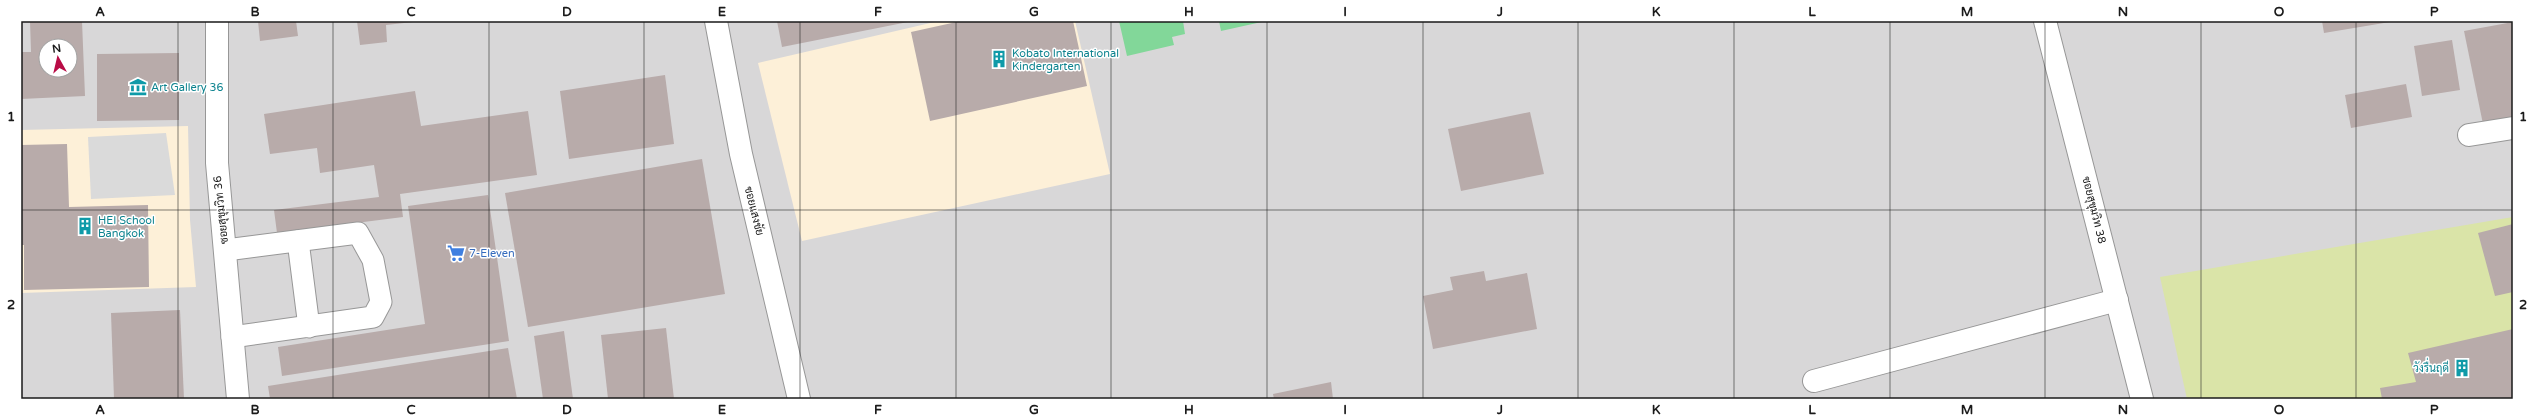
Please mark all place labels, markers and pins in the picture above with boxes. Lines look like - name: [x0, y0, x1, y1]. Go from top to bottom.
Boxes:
- place label: Kobato International Kindergarten: [1012, 47, 1119, 73]
- building icon: Kobato International Kindergarten: [989, 49, 1009, 69]
- museum icon: Art Gallery 36: [128, 77, 148, 97]
- place label: Art Gallery 36: [151, 81, 224, 94]
- place label: HEI School Bangkok: [98, 214, 155, 240]
- building icon: HEI School Bangkok: [75, 216, 95, 236]
- supermarket icon: 7-Eleven: [446, 243, 466, 263]
- place label: 7-Eleven: [469, 247, 515, 260]
- place label: วังรื่นฤดี: [2413, 357, 2449, 375]
- building icon: วังรื่นฤดี: [2452, 358, 2472, 378]

